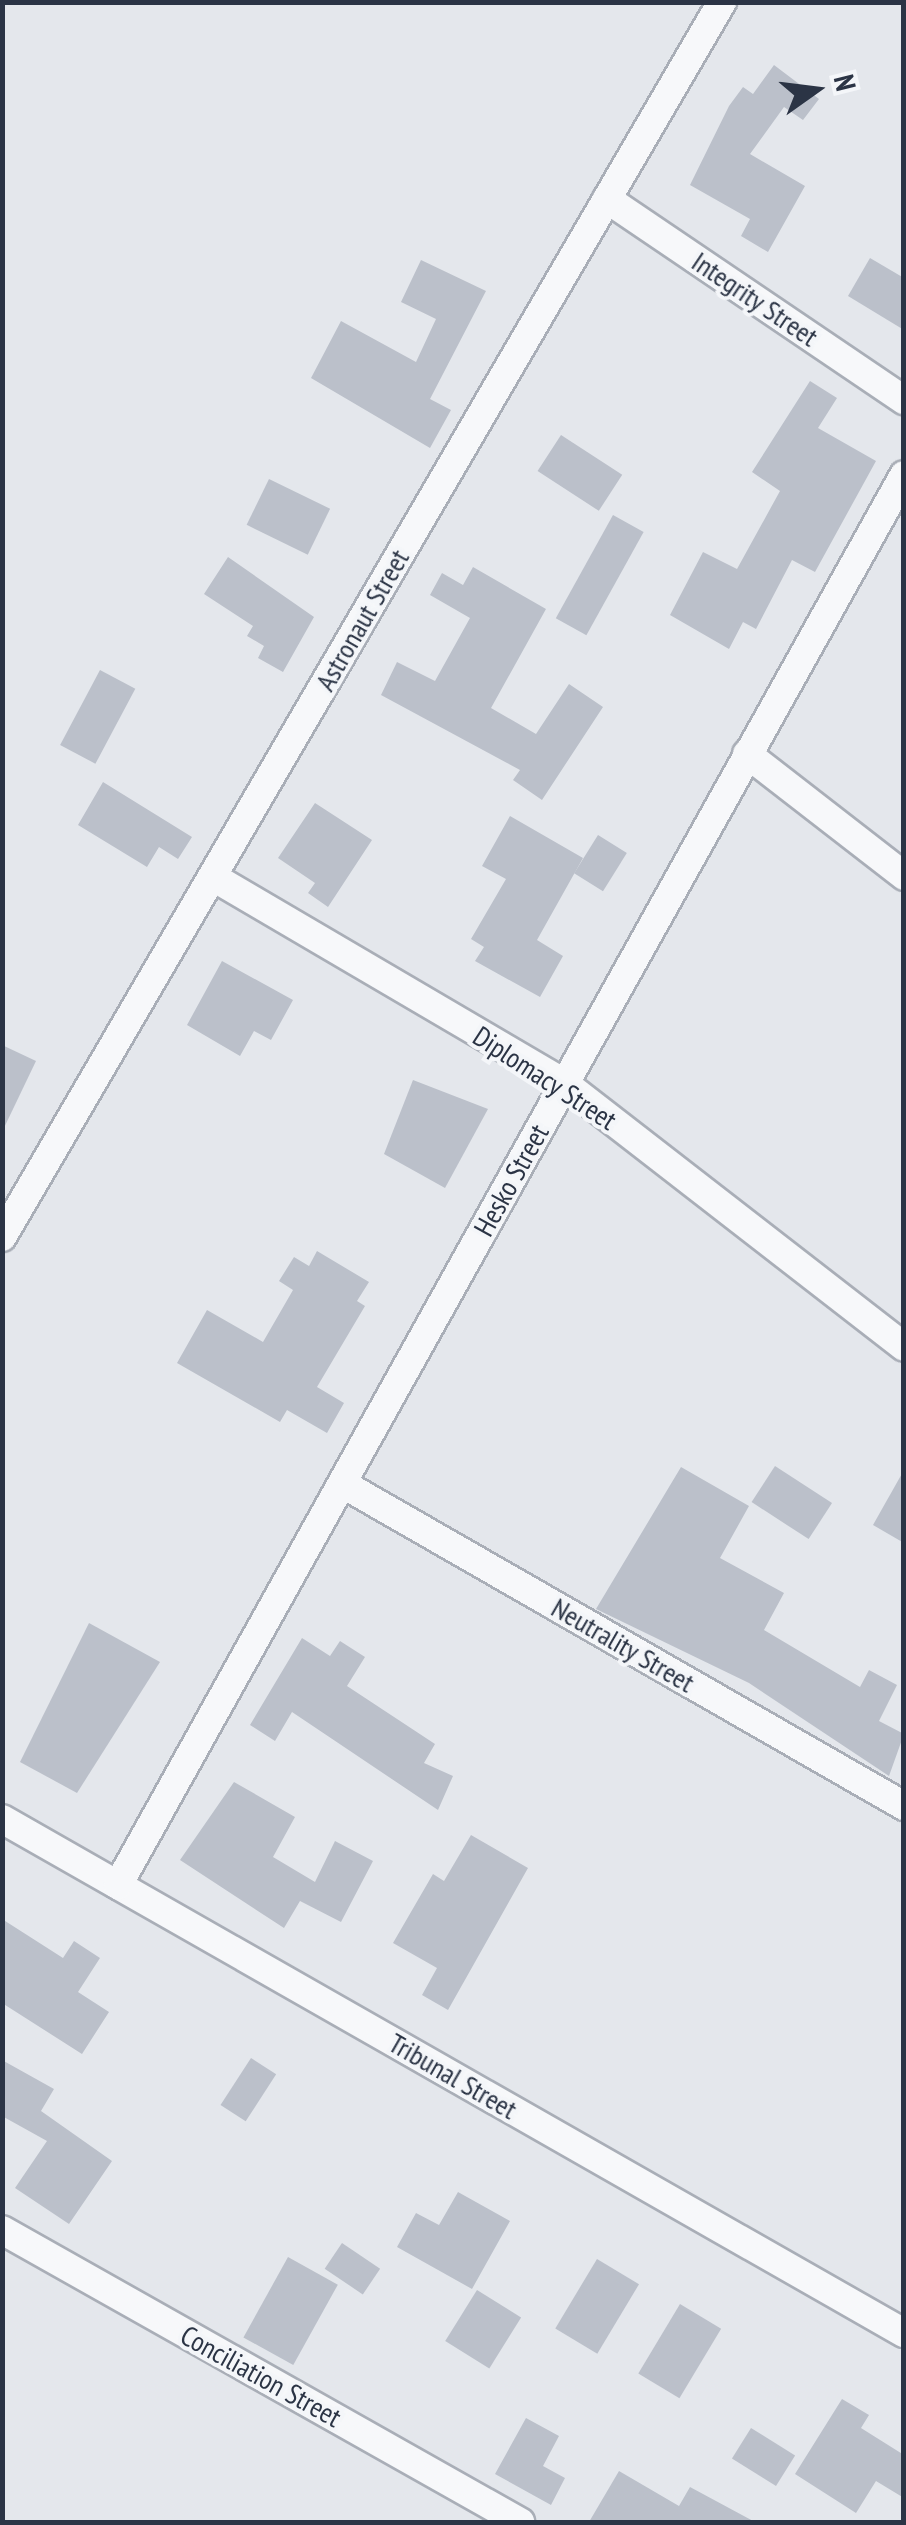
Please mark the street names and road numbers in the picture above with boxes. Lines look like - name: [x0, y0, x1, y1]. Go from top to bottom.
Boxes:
- street label: Integrity Street: [685, 244, 825, 354]
- street label: Astronaut Street: [308, 543, 416, 697]
- street label: Diplomacy Street: [467, 1019, 623, 1137]
- street label: Hesko Street: [467, 1118, 555, 1242]
- street label: Neutrality Street: [545, 1590, 701, 1700]
- street label: Tribunal Street: [383, 2026, 523, 2126]
- street label: Conciliation Street: [175, 2318, 347, 2434]

